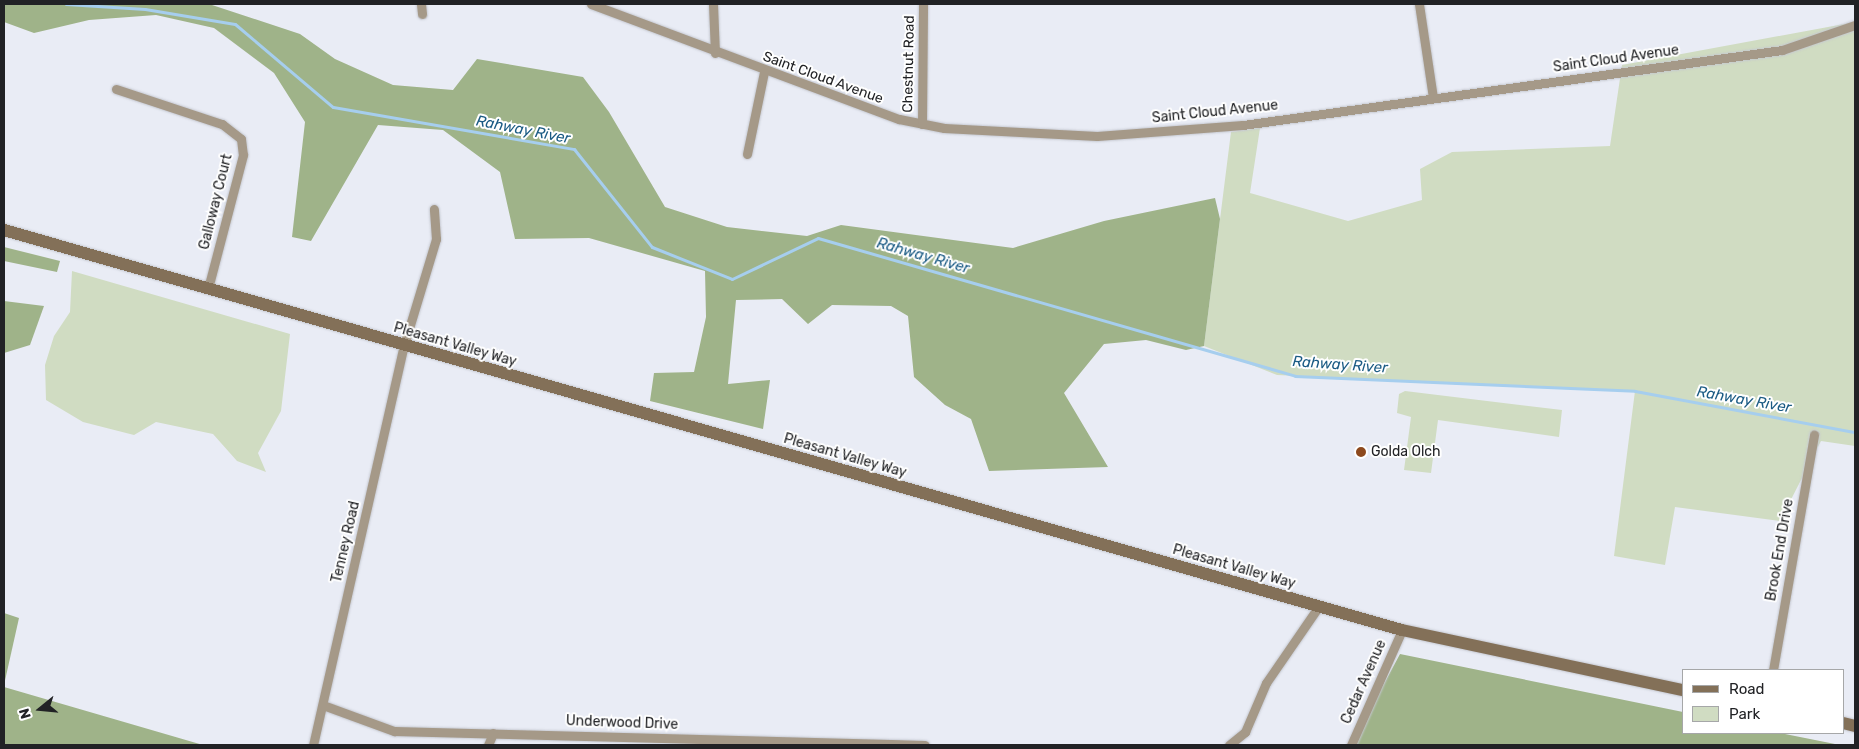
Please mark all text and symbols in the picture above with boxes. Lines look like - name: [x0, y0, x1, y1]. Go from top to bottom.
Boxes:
- street label: Chestnut Road: [900, 15, 918, 113]
- street label: Saint Cloud Avenue: [1552, 42, 1680, 76]
- street label: Saint Cloud Avenue: [760, 48, 886, 108]
- street label: Saint Cloud Avenue: [1151, 97, 1279, 127]
- water label: Rahway River: [474, 112, 572, 148]
- street label: Galloway Court: [196, 152, 236, 252]
- water label: Rahway River: [874, 234, 972, 278]
- street label: Pleasant Valley Way: [391, 319, 519, 371]
- water label: Rahway River: [1291, 353, 1389, 377]
- water label: Rahway River: [1695, 383, 1793, 417]
- street label: Pleasant Valley Way: [781, 430, 909, 482]
- place label: Golda Olch: [1371, 444, 1441, 460]
- marker: Golda Olch: [1355, 446, 1367, 458]
- street label: Brook End Drive: [1763, 497, 1797, 603]
- street label: Tenney Road: [328, 499, 364, 585]
- street label: Pleasant Valley Way: [1170, 541, 1298, 593]
- street label: Cedar Avenue: [1338, 637, 1390, 727]
- legend: [1682, 669, 1844, 734]
- text: Road: [1729, 680, 1765, 698]
- north arrow: [15, 684, 65, 734]
- text: Park: [1729, 705, 1760, 723]
- text: N: [16, 706, 35, 721]
- street label: Underwood Drive: [566, 713, 678, 733]

